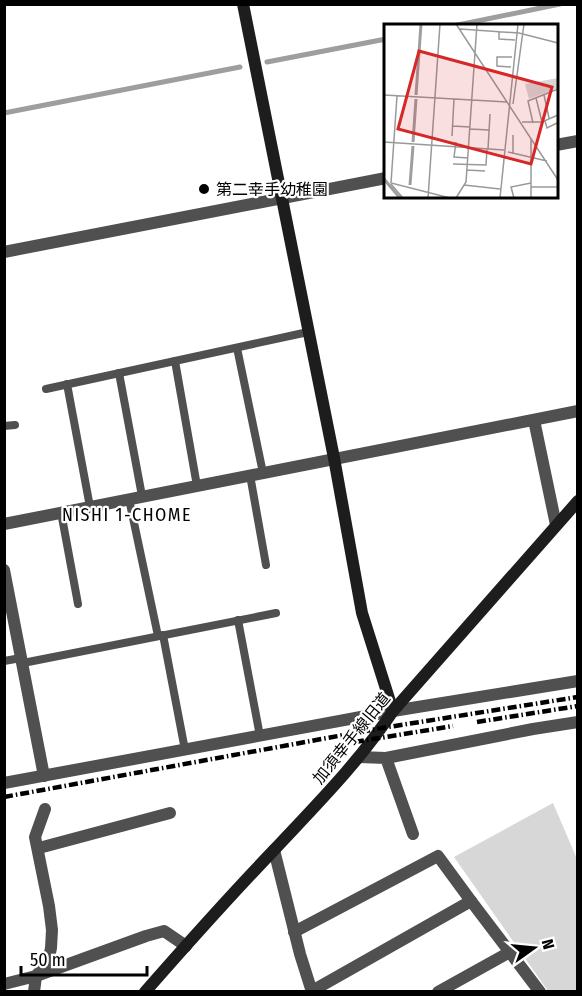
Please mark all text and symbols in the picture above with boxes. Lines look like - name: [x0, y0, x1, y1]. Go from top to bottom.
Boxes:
- inset map: [384, 24, 558, 198]
- place label: 第二幸手幼稚園: [216, 180, 328, 199]
- marker: 第二幸手幼稚園: [197, 182, 211, 196]
- district label: NISHI 1-CHOME: [62, 504, 192, 526]
- street label: 加須幸手線旧道: [309, 689, 394, 788]
- north arrow: [504, 918, 564, 978]
- text: N: [538, 937, 558, 951]
- scale bar: [21, 939, 147, 977]
- text: 50 m: [30, 949, 66, 971]

